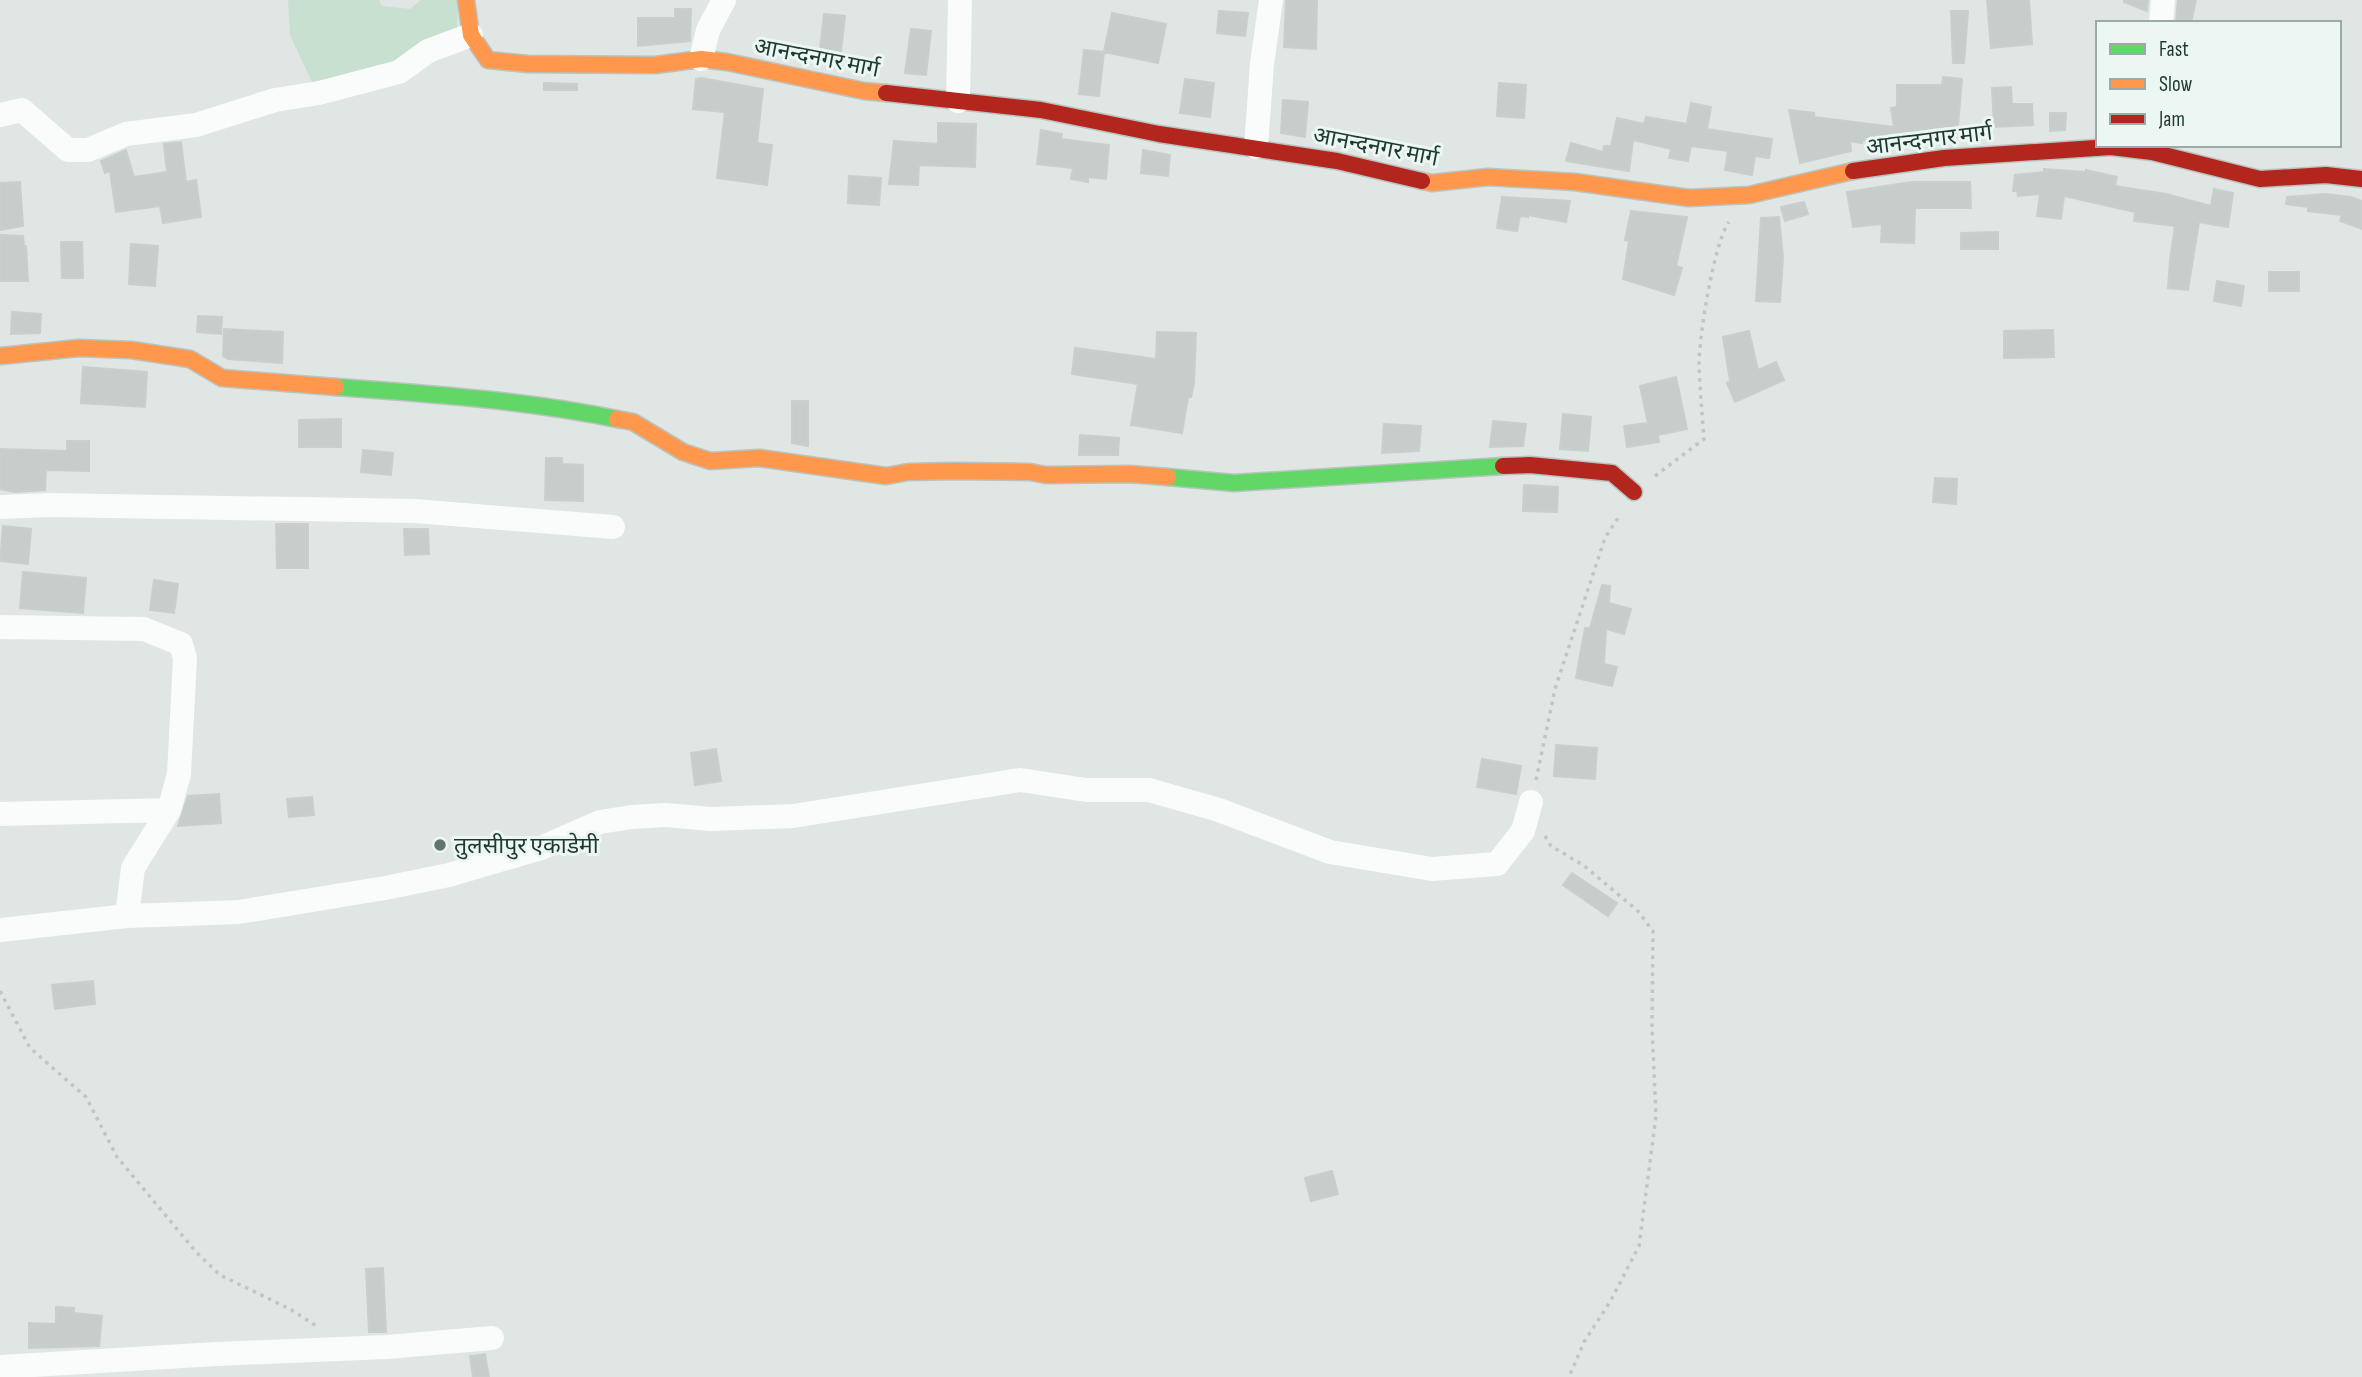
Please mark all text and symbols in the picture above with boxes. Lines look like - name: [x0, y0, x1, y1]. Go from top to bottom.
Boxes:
- legend: [2096, 21, 2341, 147]
- street label: आनन्दनगर मार्ग: [752, 32, 883, 84]
- text: Fast: [2159, 37, 2189, 62]
- text: Slow: [2159, 72, 2193, 97]
- text: Jam: [2158, 107, 2185, 132]
- street label: आनन्दनगर मार्ग: [1864, 118, 1995, 162]
- street label: आनन्दनगर मार्ग: [1311, 121, 1442, 173]
- place label: तुलसीपुर एकाडेमी: [454, 832, 600, 860]
- marker: तुलसीपुर एकाडेमी: [432, 837, 448, 853]

